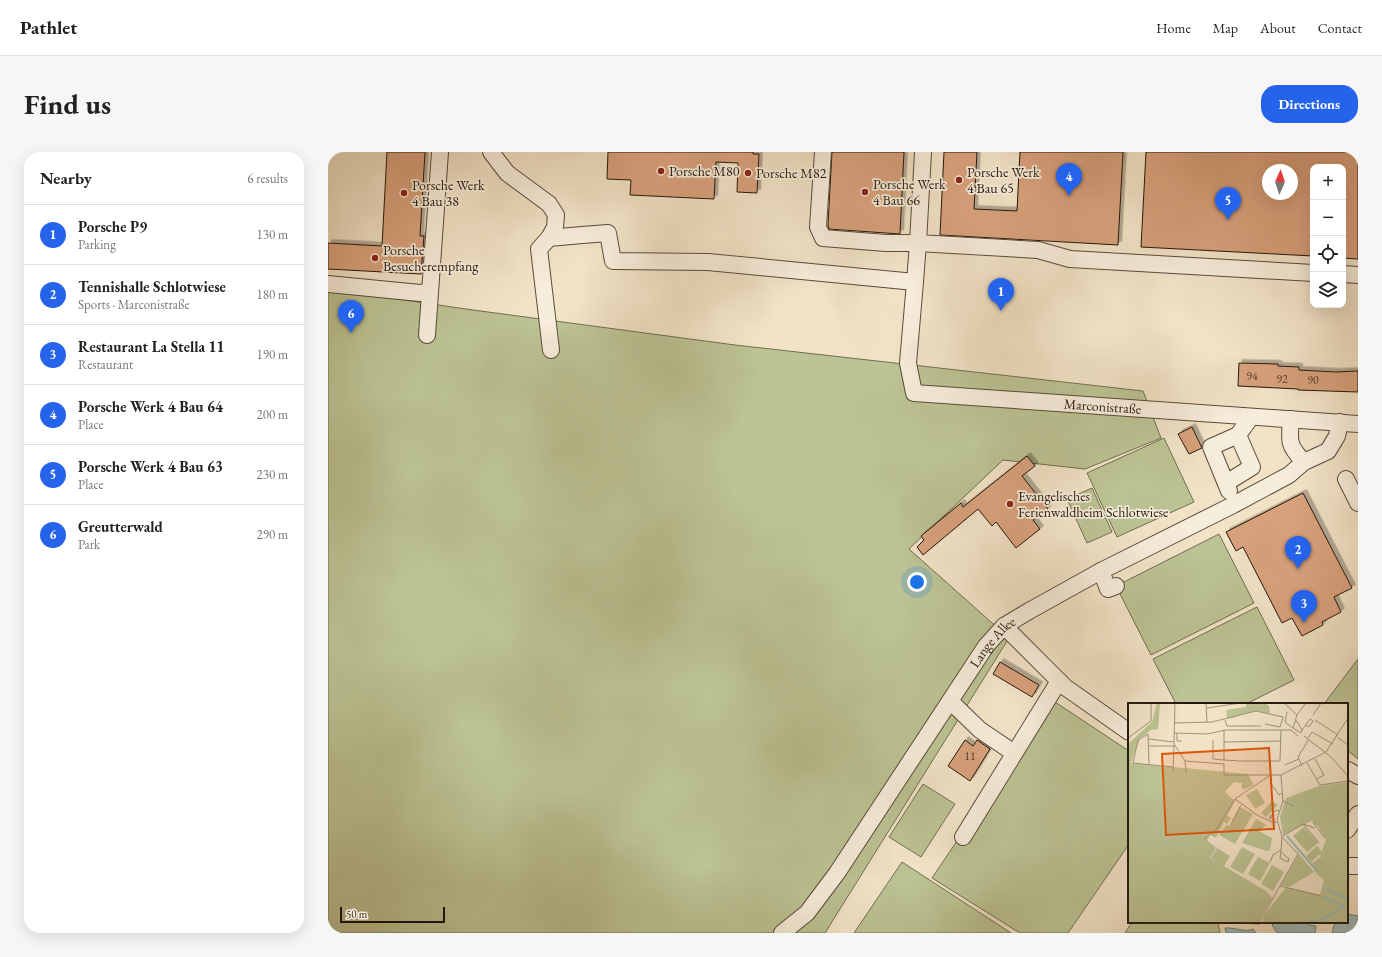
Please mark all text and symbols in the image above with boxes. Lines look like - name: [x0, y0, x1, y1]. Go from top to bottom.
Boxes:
- text: Pathlet: [20, 15, 77, 40]
- text: Home: [1156, 19, 1191, 37]
- text: Map: [1213, 19, 1238, 37]
- text: About: [1260, 19, 1296, 37]
- text: Contact: [1318, 19, 1362, 37]
- button: Directions: [1261, 85, 1358, 123]
- text: Find us: [24, 86, 111, 122]
- place label: Porsche M80: [669, 162, 740, 180]
- place label: Porsche Werk 4 Bau 65: [967, 163, 1040, 197]
- pin: 4: [1056, 163, 1082, 196]
- place label: Porsche M82: [756, 164, 827, 182]
- north arrow: [1262, 164, 1298, 200]
- map controls: [1310, 164, 1346, 308]
- button: +: [1310, 164, 1346, 200]
- marker: Porsche M80: [656, 166, 666, 176]
- text: Nearby: [40, 167, 92, 189]
- marker: Porsche M82: [743, 168, 753, 178]
- text: 6 results: [247, 170, 288, 187]
- place label: Porsche Werk 4 Bau 66: [873, 175, 946, 209]
- marker: Porsche Werk 4 Bau 65: [954, 175, 964, 185]
- place label: Porsche Werk 4 Bau 38: [412, 176, 485, 210]
- marker: Porsche Werk 4 Bau 66: [860, 187, 870, 197]
- pin: 5: [1215, 187, 1241, 220]
- marker: Porsche Werk 4 Bau 38: [399, 188, 409, 198]
- button: −: [1310, 200, 1346, 236]
- text: Porsche P9: [78, 217, 147, 236]
- text: 1: [50, 226, 56, 243]
- text: 130 m: [257, 226, 288, 243]
- text: Parking: [78, 236, 116, 253]
- button: locate: [1310, 236, 1346, 272]
- place label: Porsche Besucherempfang: [383, 241, 479, 275]
- marker: Porsche Besucherempfang: [370, 253, 380, 263]
- button: layers: [1310, 272, 1346, 308]
- text: Tennishalle Schlotwiese: [78, 277, 226, 296]
- pin: 1: [988, 278, 1014, 311]
- text: 2: [50, 286, 56, 303]
- text: 180 m: [257, 286, 288, 303]
- text: Sports · Marconistraße: [78, 296, 190, 313]
- pin: 6: [338, 300, 364, 333]
- text: Restaurant La Stella 11: [78, 337, 224, 356]
- text: 3: [50, 346, 56, 363]
- text: 190 m: [257, 346, 288, 363]
- text: Restaurant: [78, 356, 133, 373]
- house number: 94: [1246, 368, 1258, 384]
- house number: 92: [1276, 371, 1288, 387]
- house number: 90: [1307, 372, 1319, 388]
- street label: Marconistraße: [1063, 394, 1142, 418]
- text: Porsche Werk 4 Bau 64: [78, 397, 223, 416]
- text: 4: [50, 406, 56, 423]
- text: 200 m: [257, 406, 288, 423]
- text: Place: [78, 416, 104, 433]
- text: Porsche Werk 4 Bau 63: [78, 457, 223, 476]
- text: 5: [50, 466, 56, 483]
- text: 230 m: [257, 466, 288, 483]
- text: Place: [78, 476, 104, 493]
- place label: Evangelisches Ferienwaldheim Schlotwiese: [1018, 487, 1169, 521]
- marker: Evangelisches Ferienwaldheim Schlotwiese: [1005, 499, 1015, 509]
- text: Greutterwald: [78, 517, 163, 536]
- text: 6: [50, 526, 56, 543]
- text: 290 m: [257, 526, 288, 543]
- text: Park: [78, 536, 100, 553]
- pin: 2: [1285, 536, 1311, 569]
- your location: [907, 572, 927, 592]
- pin: 3: [1291, 590, 1317, 623]
- street label: Lange Allee: [965, 612, 1019, 671]
- inset map: [1128, 703, 1348, 923]
- house number: 11: [964, 748, 976, 764]
- scale bar: [340, 905, 445, 924]
- text: 50 m: [346, 907, 367, 921]

